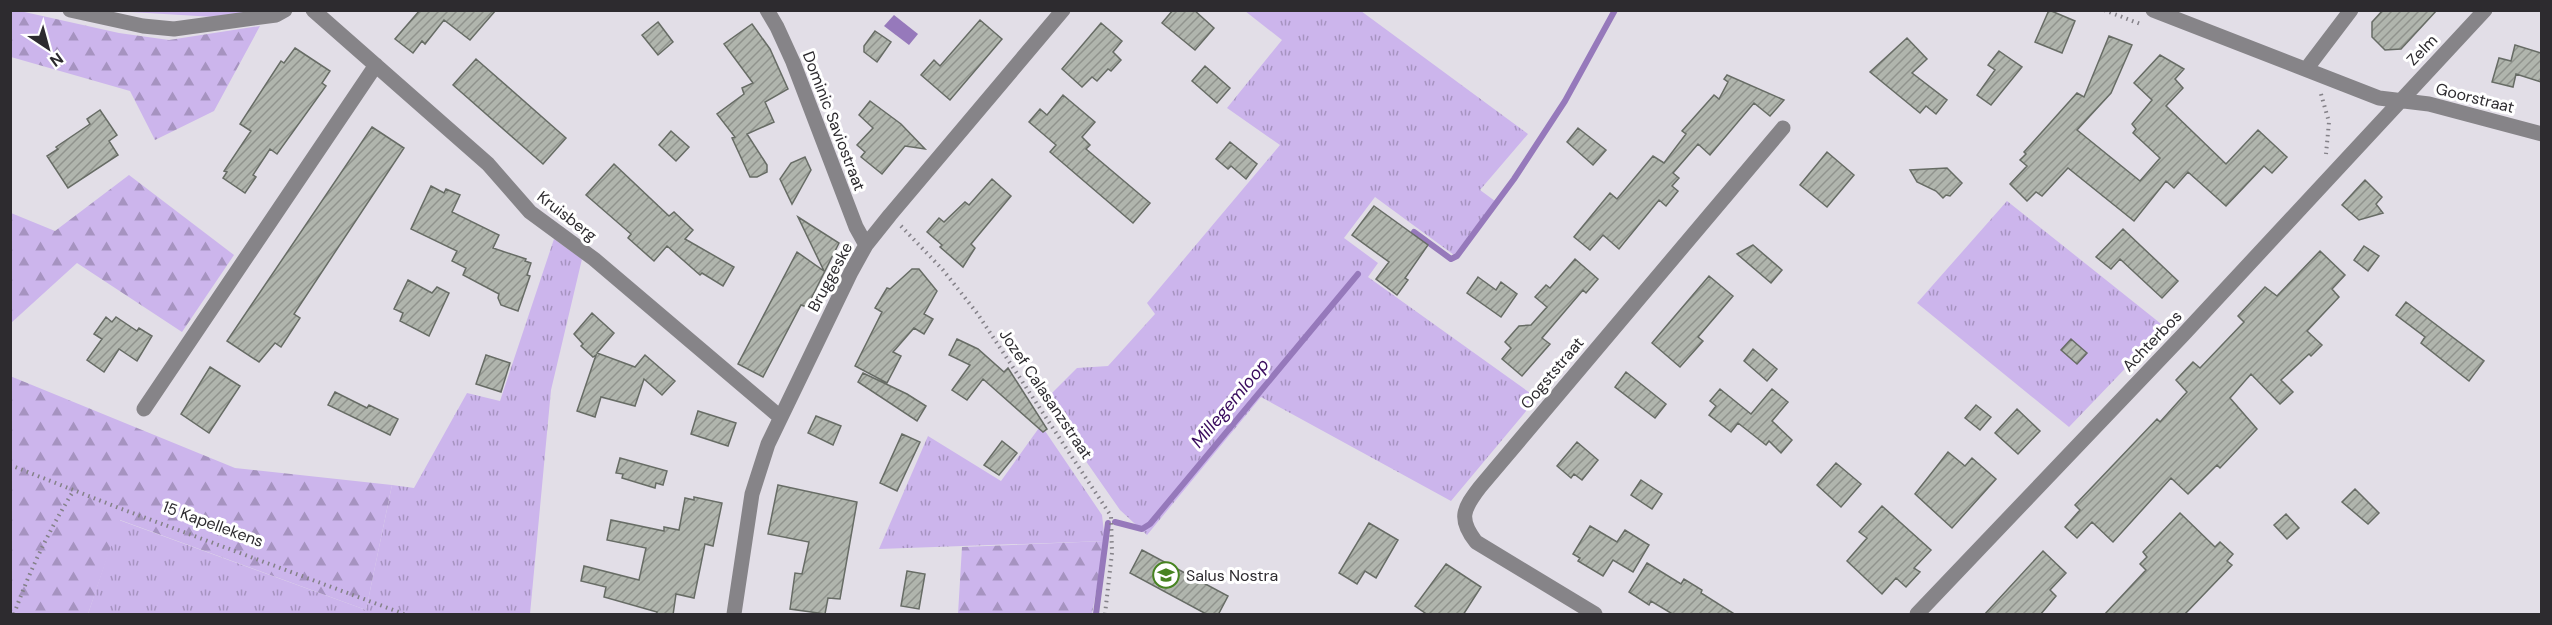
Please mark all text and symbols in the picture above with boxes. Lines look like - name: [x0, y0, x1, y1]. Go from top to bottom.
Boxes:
- north arrow: [18, 18, 78, 78]
- street label: Zelm: [2402, 30, 2442, 70]
- text: N: [46, 48, 67, 72]
- street label: Dominic Saviostraat: [798, 48, 870, 194]
- street label: Goorstraat: [2433, 78, 2517, 118]
- street label: Kruisberg: [533, 186, 601, 246]
- street label: Bruggeske: [803, 239, 857, 315]
- street label: Achterbos: [2118, 306, 2186, 376]
- street label: Jozef Calasanzstraat: [995, 325, 1097, 463]
- street label: Oogststraat: [1516, 333, 1588, 413]
- water label: Millegemloop: [1185, 353, 1275, 453]
- street label: 15 Kapellekens: [160, 496, 266, 552]
- school or university icon: Salus Nostra: [1151, 560, 1181, 590]
- place label: Salus Nostra: [1186, 565, 1278, 586]

